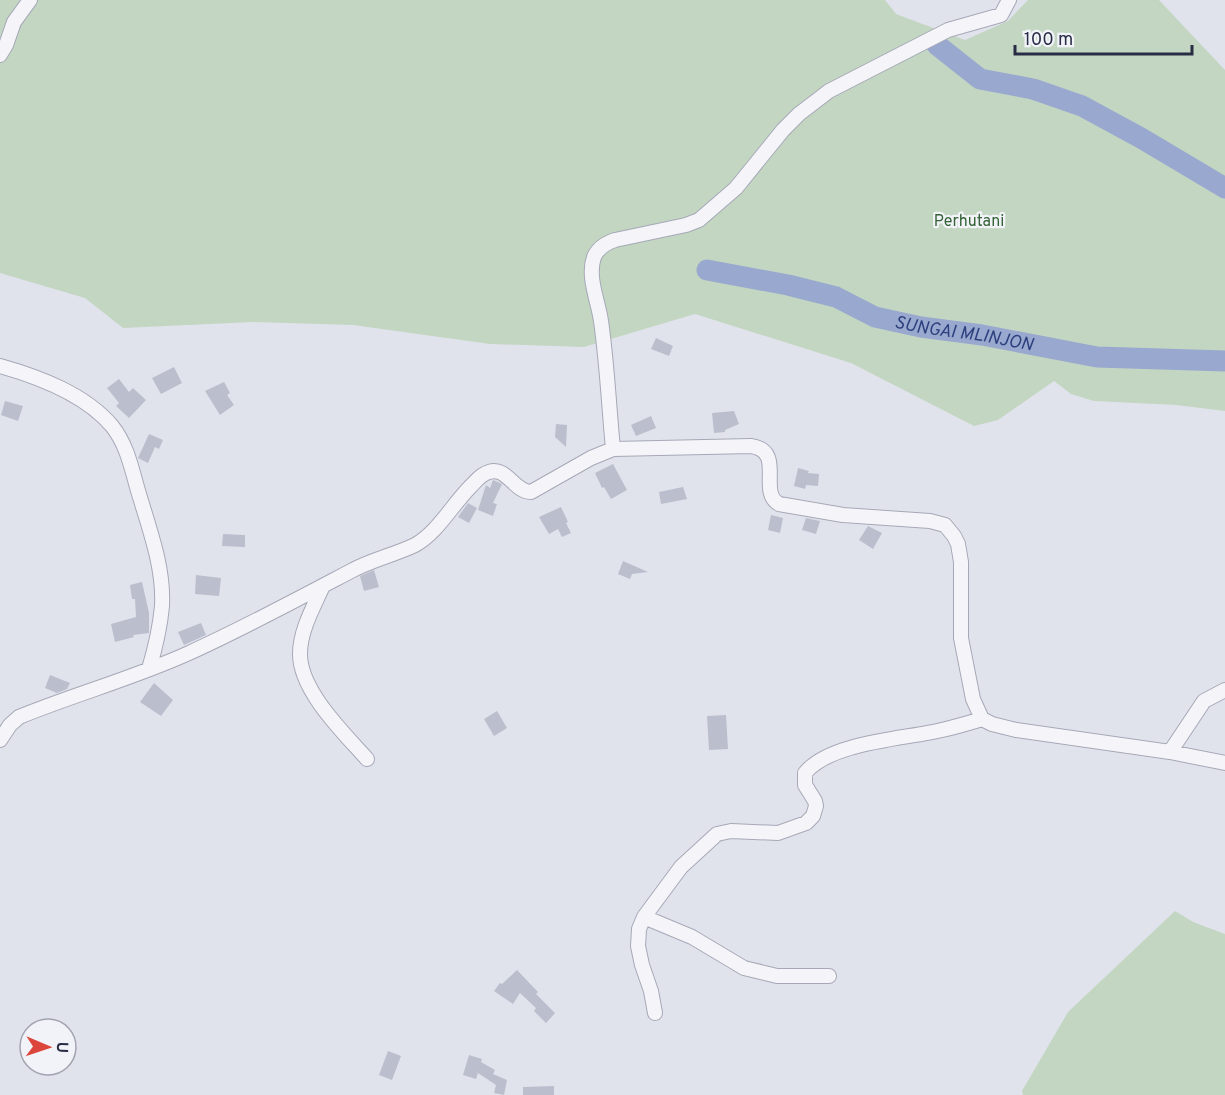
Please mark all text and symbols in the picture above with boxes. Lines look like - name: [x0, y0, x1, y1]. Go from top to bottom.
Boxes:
- scale bar: [1015, 18, 1192, 56]
- text: 100 m: [1024, 29, 1073, 52]
- park label: Perhutani: [934, 212, 1004, 232]
- water label: SUNGAI MLINJON: [892, 312, 1036, 358]
- north arrow: [18, 1017, 78, 1077]
- text: U: [51, 1041, 71, 1054]

